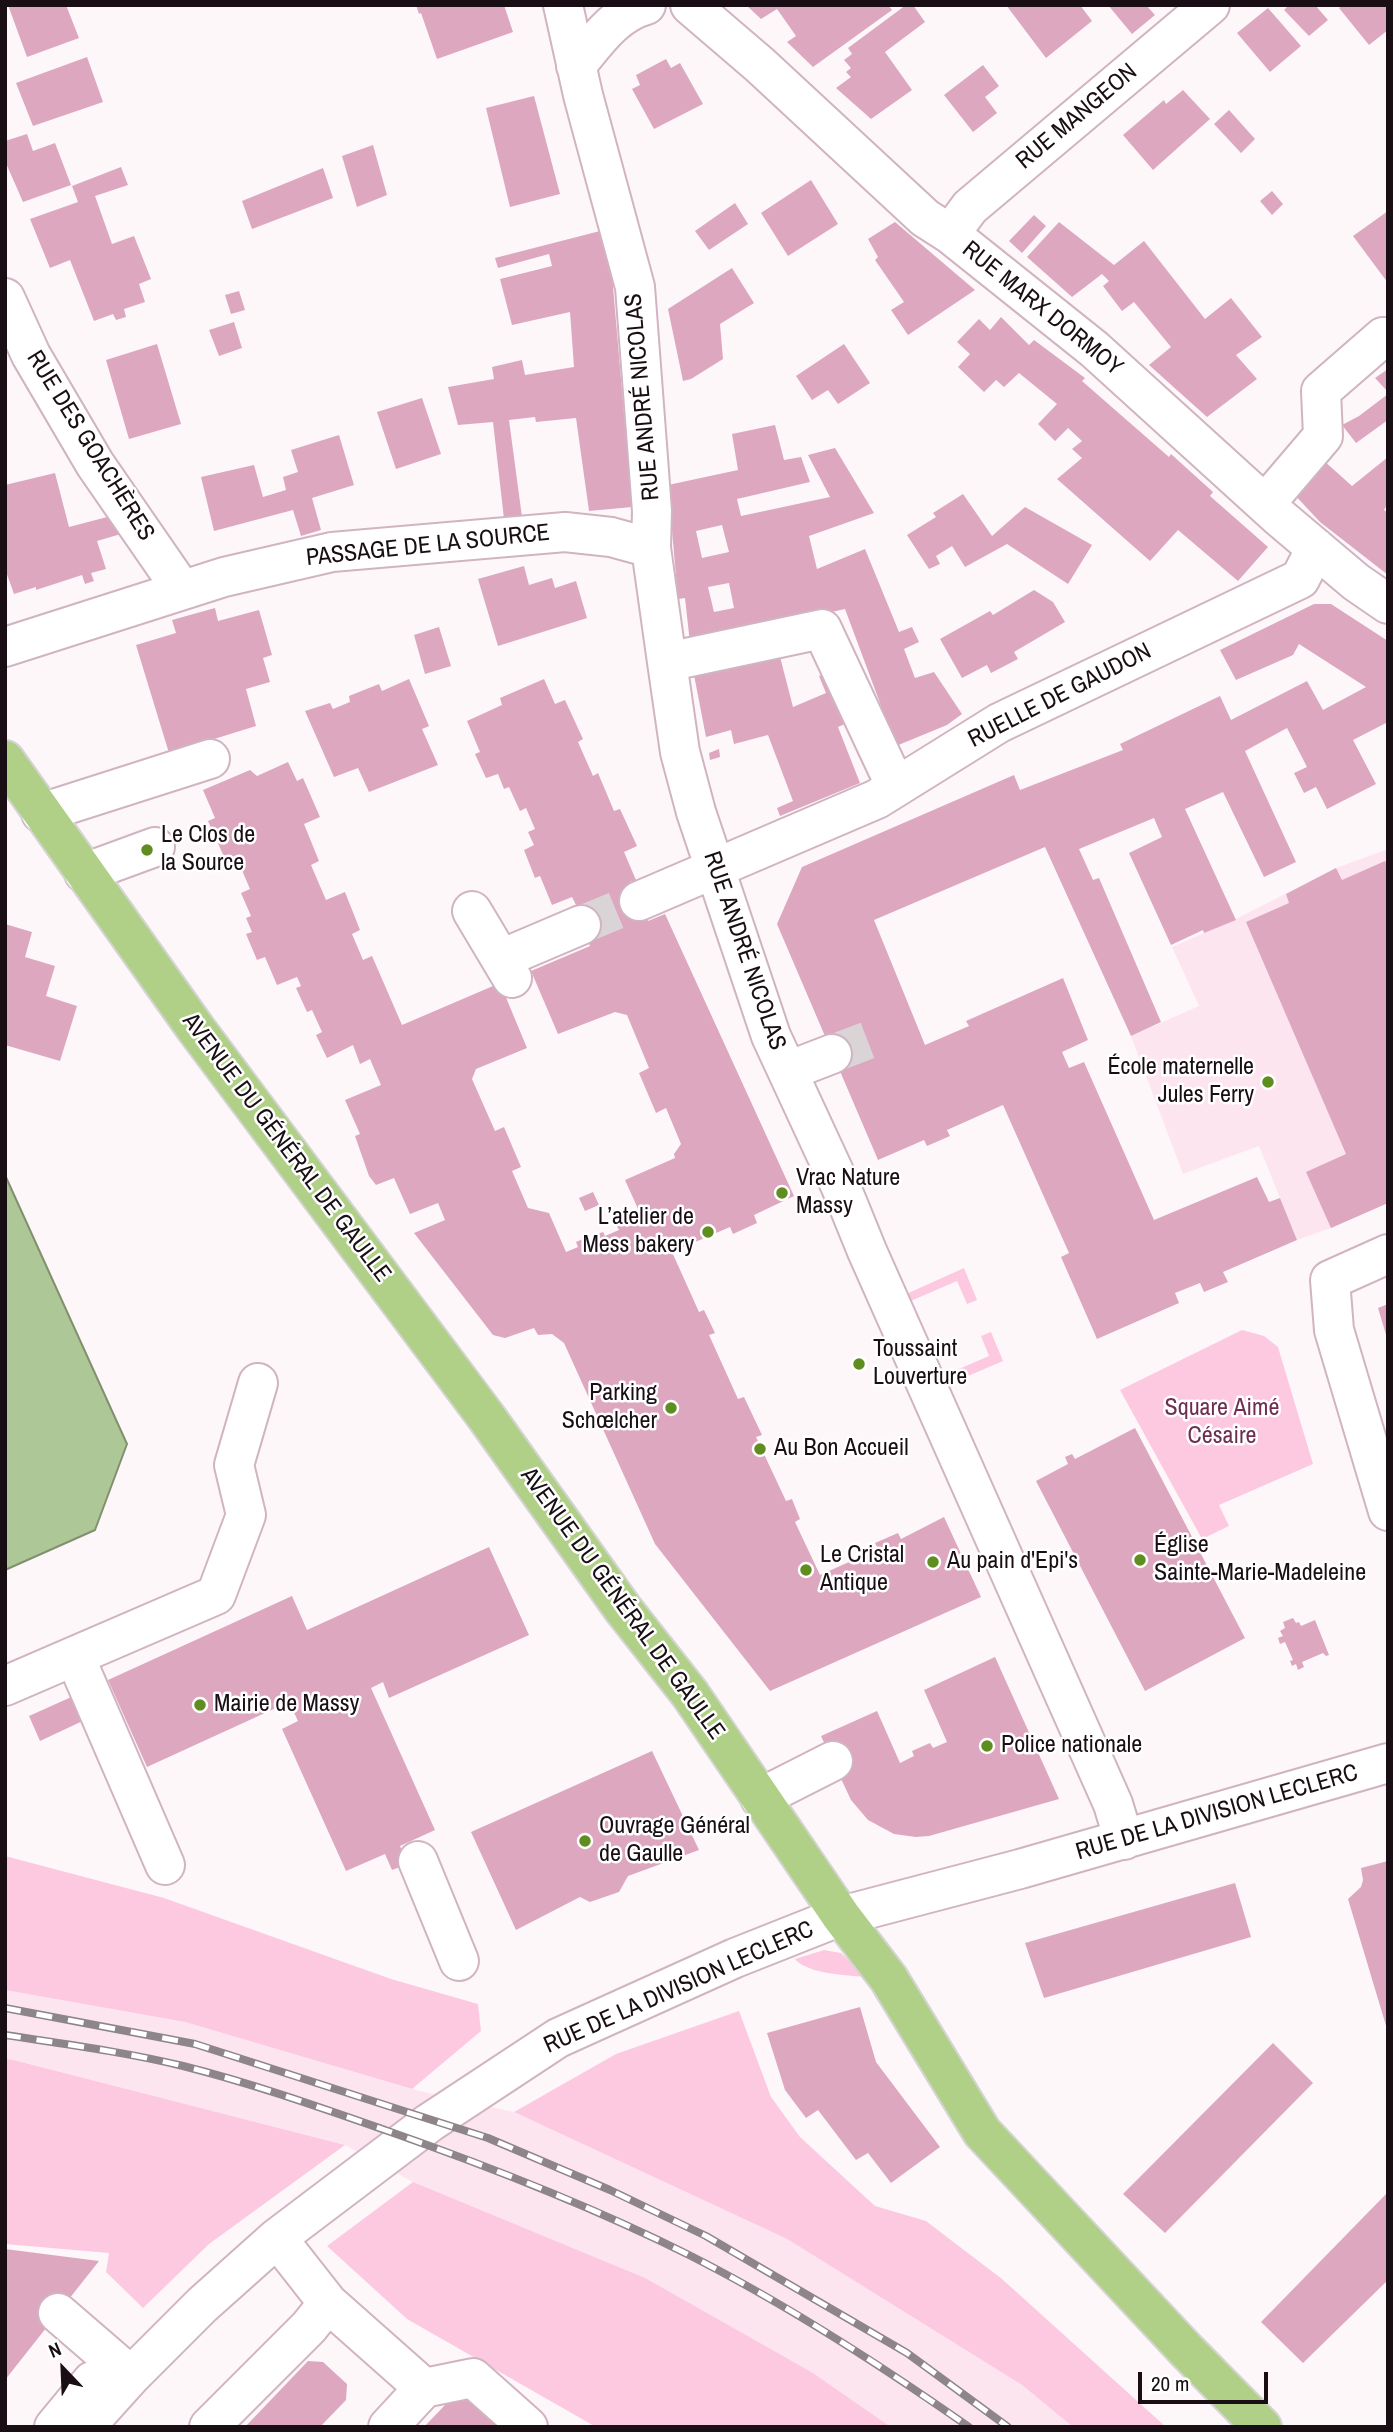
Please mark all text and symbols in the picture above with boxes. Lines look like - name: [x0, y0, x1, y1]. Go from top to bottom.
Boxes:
- street label: RUE MANGEON: [1011, 58, 1143, 176]
- street label: RUE MARX DORMOY: [956, 236, 1128, 382]
- street label: RUE ANDRÉ NICOLAS: [620, 292, 666, 502]
- street label: RUE DES GOACHÈRES: [20, 346, 160, 546]
- street label: PASSAGE DE LA SOURCE: [305, 519, 551, 573]
- street label: RUELLE DE GAUDON: [964, 637, 1156, 755]
- place label: Le Clos de la Source: [161, 822, 255, 878]
- marker: Le Clos de la Source: [139, 842, 155, 858]
- street label: RUE ANDRÉ NICOLAS: [697, 848, 791, 1054]
- street label: AVENUE DU GÉNÉRAL DE GAULLE: [176, 1008, 396, 1288]
- place label: École maternelle Jules Ferry: [1107, 1054, 1254, 1110]
- marker: École maternelle Jules Ferry: [1260, 1074, 1276, 1090]
- place label: Vrac Nature Massy: [796, 1165, 900, 1221]
- marker: Vrac Nature Massy: [774, 1185, 790, 1201]
- place label: L’atelier de Mess bakery: [582, 1204, 694, 1260]
- marker: L’atelier de Mess bakery: [700, 1224, 716, 1240]
- place label: Toussaint Louverture: [873, 1336, 967, 1392]
- marker: Toussaint Louverture: [851, 1356, 867, 1372]
- place label: Parking Schœlcher: [562, 1380, 657, 1436]
- park label: Square Aimé Césaire: [1165, 1395, 1279, 1451]
- marker: Parking Schœlcher: [663, 1400, 679, 1416]
- place label: Au Bon Accueil: [774, 1435, 909, 1463]
- marker: Au Bon Accueil: [752, 1441, 768, 1457]
- street label: AVENUE DU GÉNÉRAL DE GAULLE: [514, 1463, 730, 1745]
- place label: Église Sainte-Marie-Madeleine: [1154, 1532, 1366, 1588]
- place label: Le Cristal Antique: [820, 1542, 904, 1598]
- place label: Au pain d'Epi's: [947, 1548, 1078, 1576]
- marker: Église Sainte-Marie-Madeleine: [1132, 1552, 1148, 1568]
- marker: Au pain d'Epi's: [925, 1554, 941, 1570]
- marker: Le Cristal Antique: [798, 1562, 814, 1578]
- place label: Mairie de Massy: [214, 1691, 359, 1719]
- marker: Mairie de Massy: [192, 1697, 208, 1713]
- place label: Police nationale: [1001, 1732, 1142, 1760]
- marker: Police nationale: [979, 1738, 995, 1754]
- street label: RUE DE LA DIVISION LECLERC: [1073, 1759, 1361, 1867]
- place label: Ouvrage Général de Gaulle: [599, 1813, 750, 1869]
- marker: Ouvrage Général de Gaulle: [577, 1833, 593, 1849]
- street label: RUE DE LA DIVISION LECLERC: [540, 1915, 818, 2061]
- north arrow: [28, 2334, 98, 2404]
- text: N: [45, 2336, 65, 2364]
- scale bar: [1141, 2358, 1270, 2402]
- text: 20 m: [1151, 2369, 1189, 2398]

